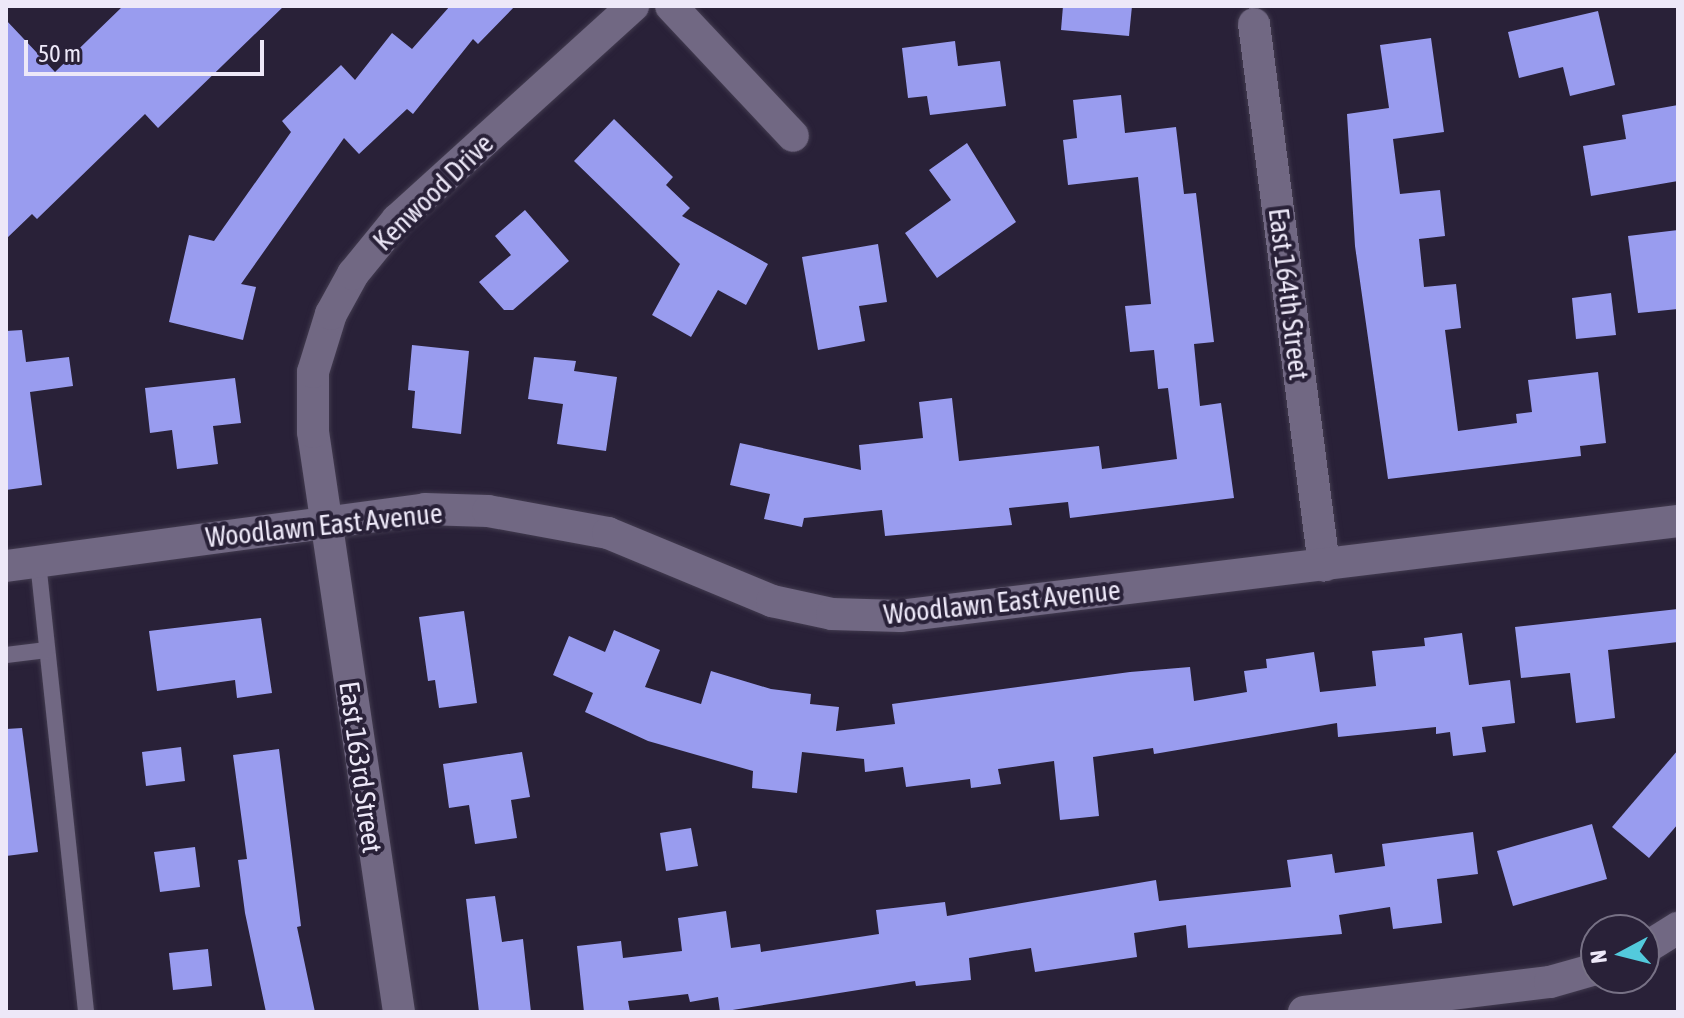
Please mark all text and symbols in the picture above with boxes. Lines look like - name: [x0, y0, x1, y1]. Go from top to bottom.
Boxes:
- scale bar: [28, 24, 268, 74]
- text: 50 m: [38, 40, 81, 67]
- street label: Kenwood Drive: [366, 127, 500, 257]
- street label: East 164th Street: [1262, 206, 1316, 382]
- street label: Woodlawn East Avenue: [204, 496, 444, 554]
- street label: Woodlawn East Avenue: [882, 573, 1122, 631]
- street label: East 163rd Street: [332, 679, 390, 855]
- north arrow: [1580, 914, 1660, 994]
- text: N: [1584, 949, 1612, 965]

